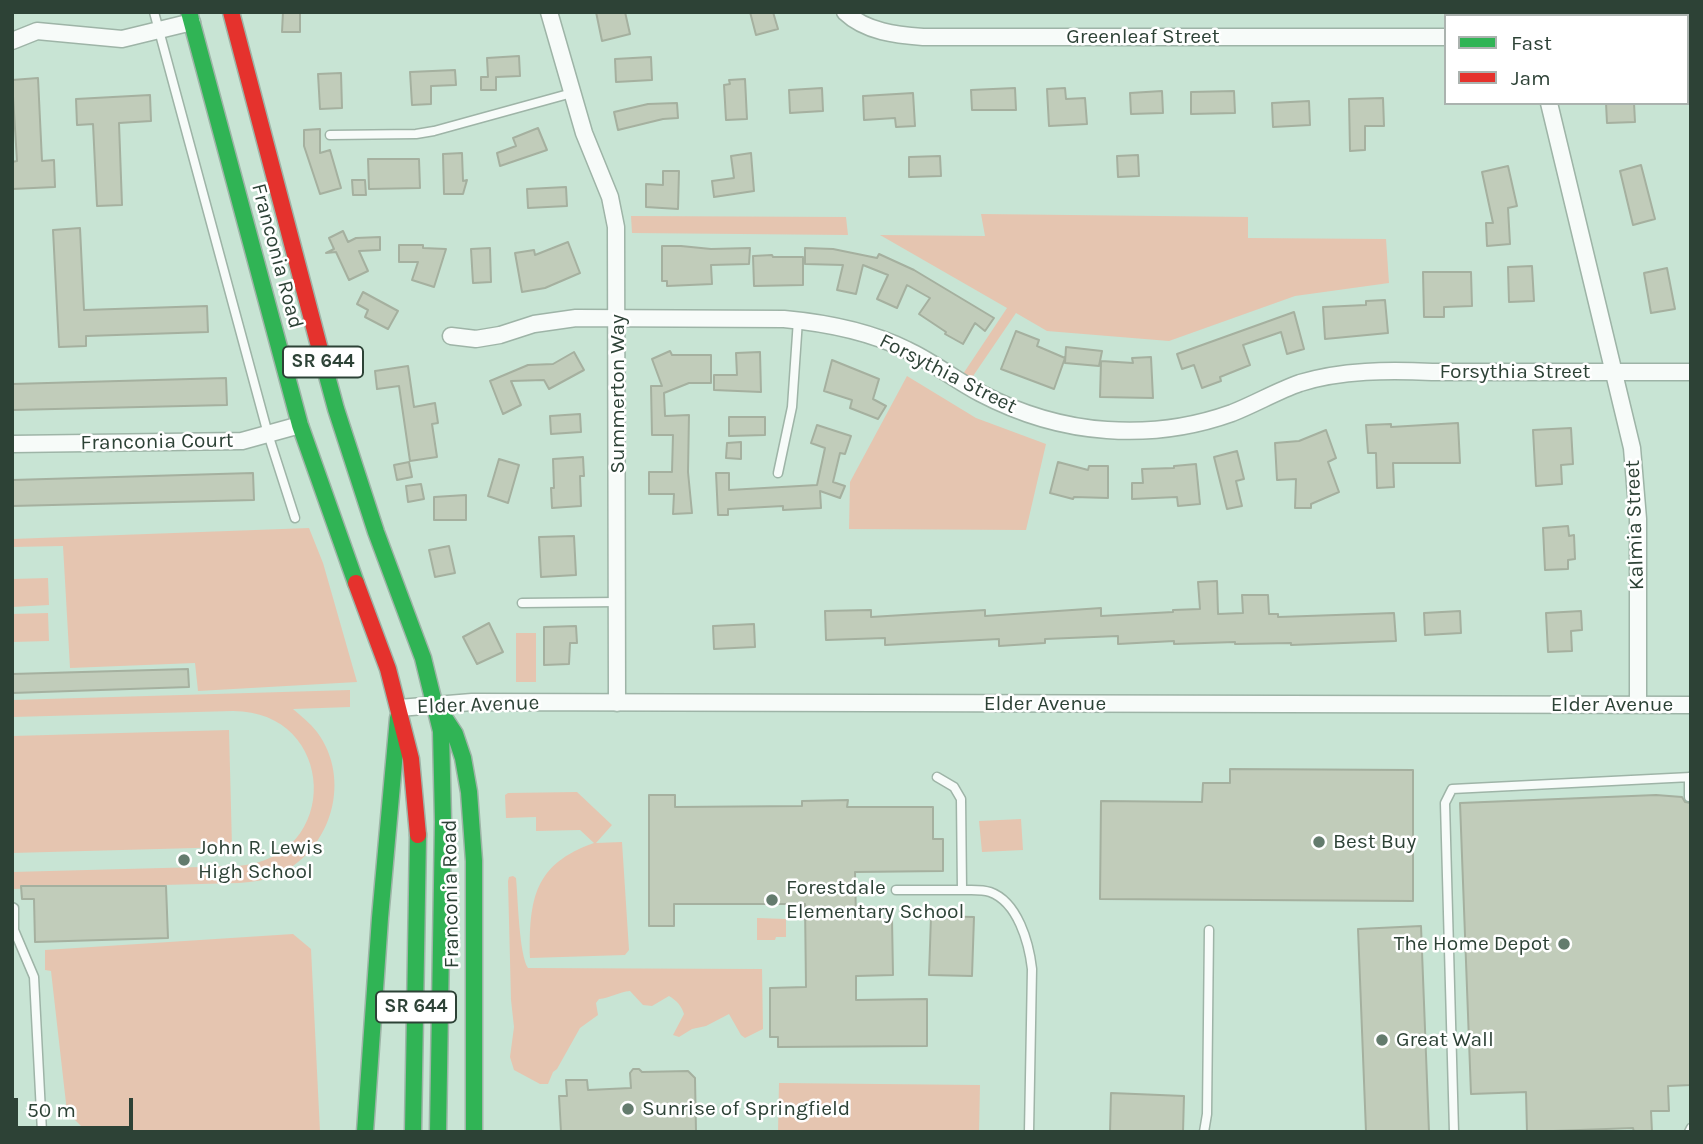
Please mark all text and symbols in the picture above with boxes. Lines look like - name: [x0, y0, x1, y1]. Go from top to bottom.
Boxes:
- legend: [1444, 14, 1689, 105]
- street label: Greenleaf Street: [1066, 24, 1220, 50]
- text: Fast: [1511, 31, 1552, 55]
- text: Jam: [1511, 66, 1551, 90]
- street label: Franconia Road: [246, 181, 308, 331]
- street label: Summerton Way: [605, 314, 631, 474]
- street label: Forsythia Street: [875, 329, 1021, 419]
- road number: SR 644: [283, 346, 363, 378]
- street label: Forsythia Street: [1440, 359, 1590, 385]
- street label: Franconia Court: [80, 428, 234, 456]
- street label: Kalmia Street: [1620, 459, 1650, 591]
- street label: Elder Avenue: [416, 690, 540, 720]
- street label: Elder Avenue: [984, 691, 1106, 717]
- street label: Elder Avenue: [1551, 692, 1673, 718]
- street label: Franconia Road: [437, 819, 465, 969]
- place label: Best Buy: [1333, 829, 1416, 855]
- marker: Best Buy: [1311, 834, 1327, 850]
- place label: John R. Lewis High School: [198, 835, 323, 885]
- marker: John R. Lewis High School: [176, 852, 192, 868]
- place label: Forestdale Elementary School: [786, 875, 964, 925]
- marker: Forestdale Elementary School: [764, 892, 780, 908]
- place label: The Home Depot: [1394, 931, 1550, 957]
- marker: The Home Depot: [1556, 936, 1572, 952]
- road number: SR 644: [376, 992, 456, 1023]
- place label: Great Wall: [1396, 1027, 1494, 1053]
- marker: Great Wall: [1374, 1032, 1390, 1048]
- scale bar: [18, 1084, 136, 1128]
- place label: Sunrise of Springfield: [642, 1096, 850, 1122]
- text: 50 m: [27, 1098, 76, 1122]
- marker: Sunrise of Springfield: [620, 1101, 636, 1117]

